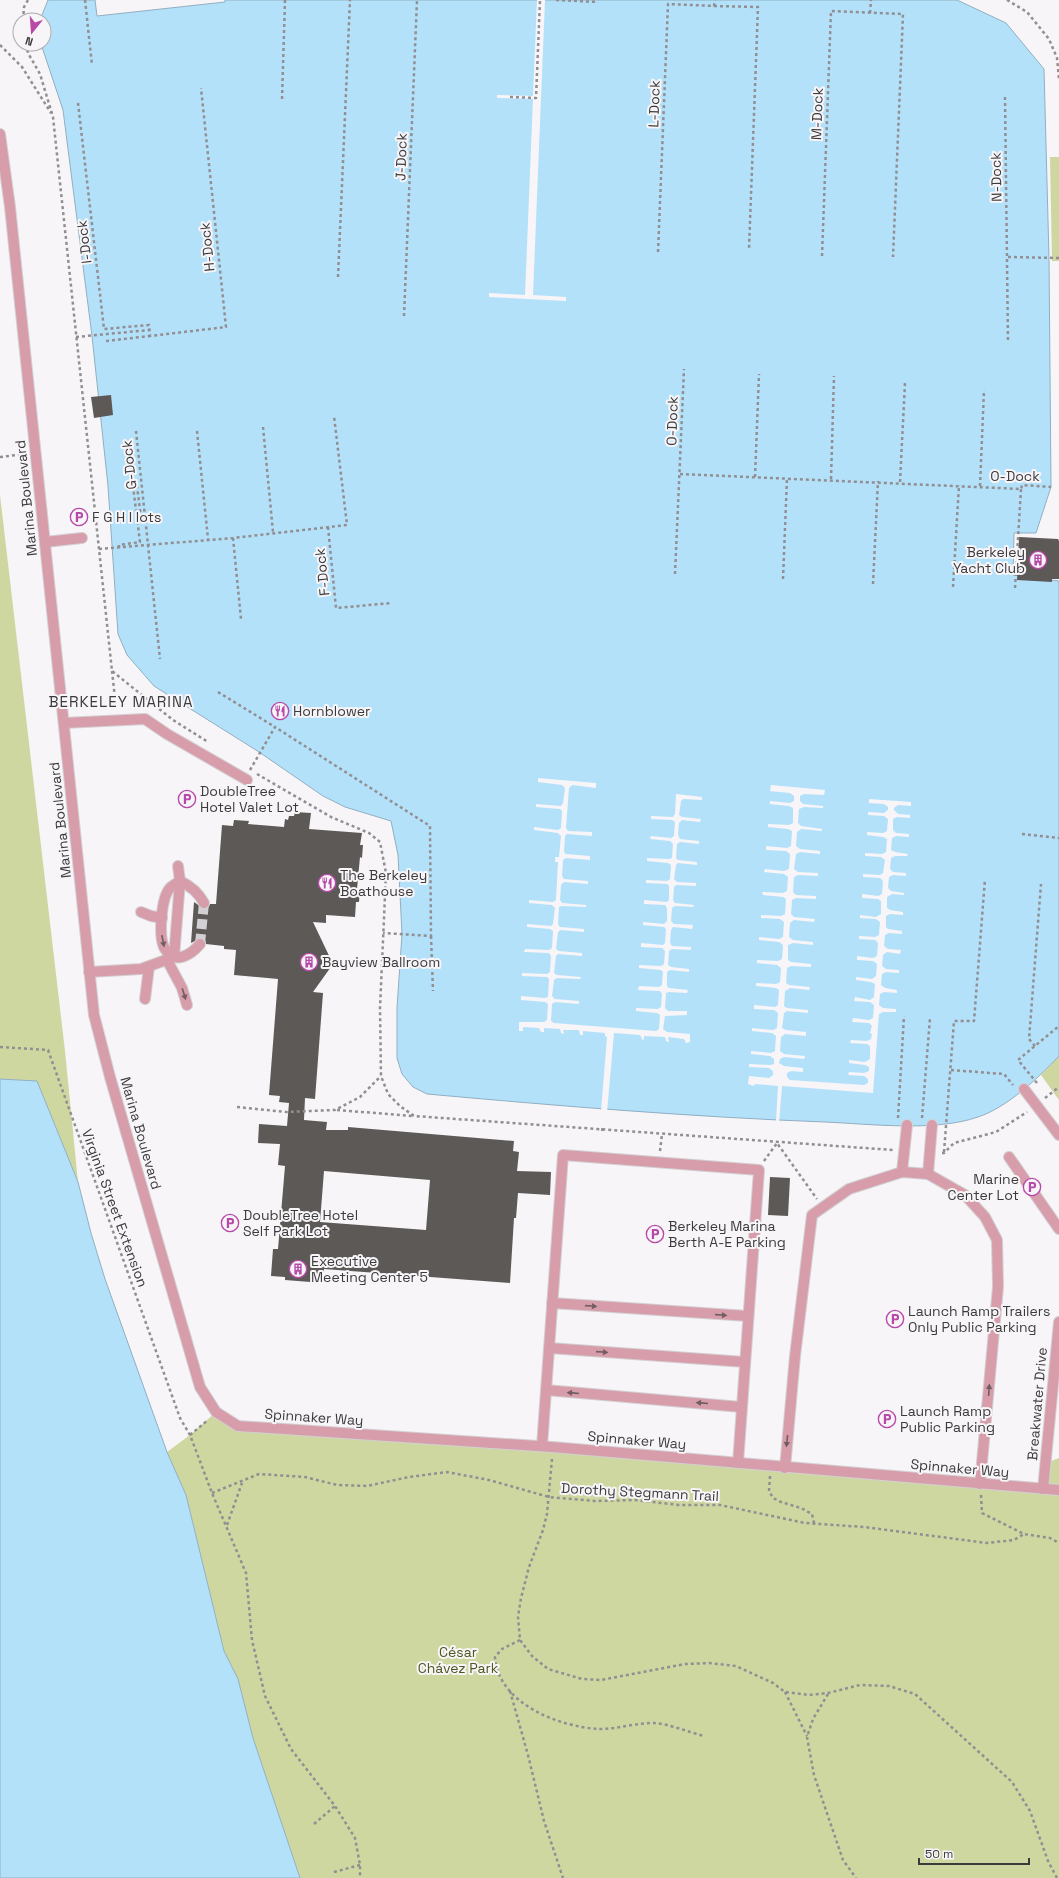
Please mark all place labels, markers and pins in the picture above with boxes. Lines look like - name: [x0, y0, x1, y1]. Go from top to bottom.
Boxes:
- parking icon: F G H I lots: [69, 507, 89, 527]
- place label: F G H I lots: [92, 508, 161, 526]
- place label: Berkeley Yacht Club: [953, 543, 1025, 577]
- building icon: Berkeley Yacht Club: [1028, 550, 1048, 570]
- restaurant icon: Hornblower: [270, 701, 290, 721]
- place label: Hornblower: [293, 702, 370, 720]
- place label: DoubleTree Hotel Valet Lot: [200, 782, 299, 816]
- parking icon: DoubleTree Hotel Valet Lot: [177, 789, 197, 809]
- place label: The Berkeley Boathouse: [340, 866, 427, 900]
- restaurant icon: The Berkeley Boathouse: [317, 873, 337, 893]
- building icon: Bayview Ballroom: [299, 952, 319, 972]
- place label: Bayview Ballroom: [322, 953, 440, 971]
- place label: Marine Center Lot: [948, 1170, 1019, 1204]
- parking icon: Marine Center Lot: [1022, 1177, 1042, 1197]
- place label: DoubleTree Hotel Self Park Lot: [243, 1206, 358, 1240]
- parking icon: DoubleTree Hotel Self Park Lot: [220, 1213, 240, 1233]
- place label: Berkeley Marina Berth A-E Parking: [668, 1217, 786, 1251]
- parking icon: Berkeley Marina Berth A-E Parking: [645, 1224, 665, 1244]
- place label: Executive Meeting Center 5: [311, 1252, 428, 1286]
- building icon: Executive Meeting Center 5: [288, 1259, 308, 1279]
- place label: Launch Ramp Trailers Only Public Parking: [908, 1302, 1050, 1336]
- parking icon: Launch Ramp Trailers Only Public Parking: [885, 1309, 905, 1329]
- place label: Launch Ramp Public Parking: [900, 1402, 995, 1436]
- parking icon: Launch Ramp Public Parking: [877, 1409, 897, 1429]

